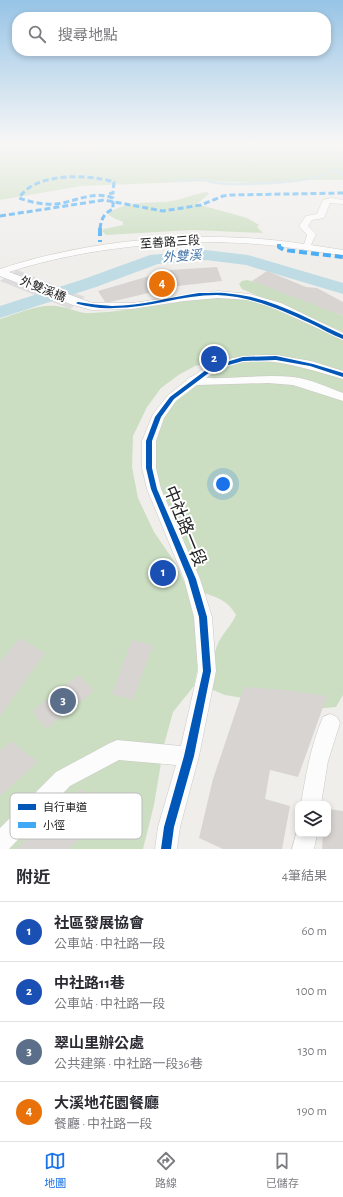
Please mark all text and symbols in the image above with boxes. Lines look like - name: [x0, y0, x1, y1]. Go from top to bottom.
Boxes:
- search box: [12, 12, 331, 56]
- icon: search: [26, 23, 48, 45]
- text: 搜尋地點: [58, 28, 118, 43]
- street label: 至善路三段: [140, 233, 200, 250]
- water label: 外雙溪: [162, 248, 204, 265]
- pin: 4: [149, 269, 175, 299]
- street label: 外雙溪橋: [18, 274, 68, 304]
- pin: 2: [201, 344, 227, 374]
- your location: [213, 474, 233, 494]
- street label: 中社路一段: [161, 483, 210, 569]
- pin: 1: [150, 558, 176, 588]
- pin: 3: [50, 686, 76, 716]
- legend: [10, 793, 142, 839]
- text: 自行車道: [43, 801, 87, 813]
- map controls: [295, 801, 331, 837]
- button: layers: [295, 801, 331, 837]
- text: 小徑: [43, 819, 65, 831]
- text: 附近: [16, 869, 50, 886]
- text: 4筆結果: [282, 870, 327, 883]
- text: 社區發展協會: [54, 916, 144, 931]
- text: 1: [27, 925, 31, 938]
- text: 60 m: [301, 925, 327, 938]
- text: 公車站 · 中社路一段: [54, 938, 165, 951]
- text: 中社路11巷: [54, 976, 125, 991]
- text: 2: [26, 985, 32, 998]
- text: 100 m: [296, 985, 327, 998]
- text: 公車站 · 中社路一段: [54, 998, 165, 1011]
- text: 翠山里辦公處: [54, 1036, 144, 1051]
- text: 3: [26, 1045, 32, 1058]
- text: 130 m: [298, 1045, 327, 1058]
- text: 公共建築 · 中社路一段36巷: [54, 1058, 203, 1071]
- text: 大溪地花園餐廳: [54, 1096, 159, 1111]
- text: 4: [26, 1105, 32, 1118]
- text: 190 m: [297, 1105, 327, 1118]
- text: 餐廳 · 中社路一段: [54, 1118, 152, 1131]
- tab: 地圖: [44, 1150, 66, 1190]
- tab: 路線: [155, 1150, 177, 1190]
- tab: 已儲存: [266, 1150, 299, 1190]

